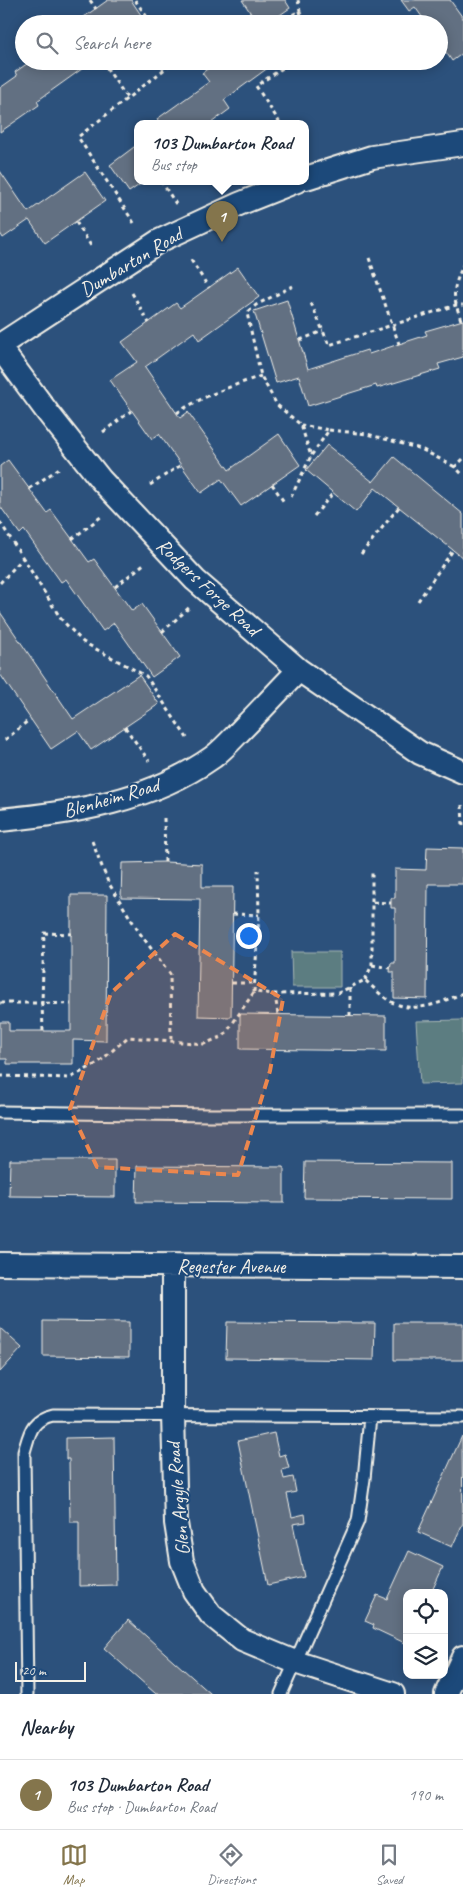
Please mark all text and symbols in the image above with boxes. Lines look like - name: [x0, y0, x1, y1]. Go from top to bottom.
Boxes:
- search box: [15, 15, 448, 70]
- icon: search: [33, 29, 61, 57]
- text: Search here: [73, 31, 150, 55]
- popup: [134, 120, 309, 185]
- text: 103 Dumbarton Road: [151, 131, 292, 155]
- text: Bus stop: [151, 155, 197, 175]
- pin: 1: [206, 201, 238, 242]
- street label: Dumbarton Road: [75, 220, 189, 302]
- street label: Rodgers Forge Road: [151, 533, 267, 643]
- street label: Blenheim Road: [60, 772, 165, 824]
- your location: [236, 923, 262, 949]
- street label: Regester Avenue: [177, 1254, 287, 1279]
- street label: Glen Argyle Road: [160, 1438, 195, 1556]
- map controls: [403, 1589, 448, 1679]
- button: locate: [403, 1589, 448, 1634]
- button: layers: [403, 1634, 448, 1679]
- scale bar: [15, 1659, 86, 1682]
- text: 20 m: [22, 1662, 46, 1679]
- text: Nearby: [20, 1714, 73, 1740]
- text: 103 Dumbarton Road: [67, 1773, 208, 1797]
- text: 1: [32, 1785, 40, 1805]
- text: 190 m: [409, 1785, 443, 1805]
- text: Bus stop · Dumbarton Road: [67, 1797, 216, 1817]
- tab: Map: [60, 1841, 88, 1888]
- tab: Directions: [207, 1841, 256, 1888]
- tab: Saved: [375, 1841, 403, 1888]

